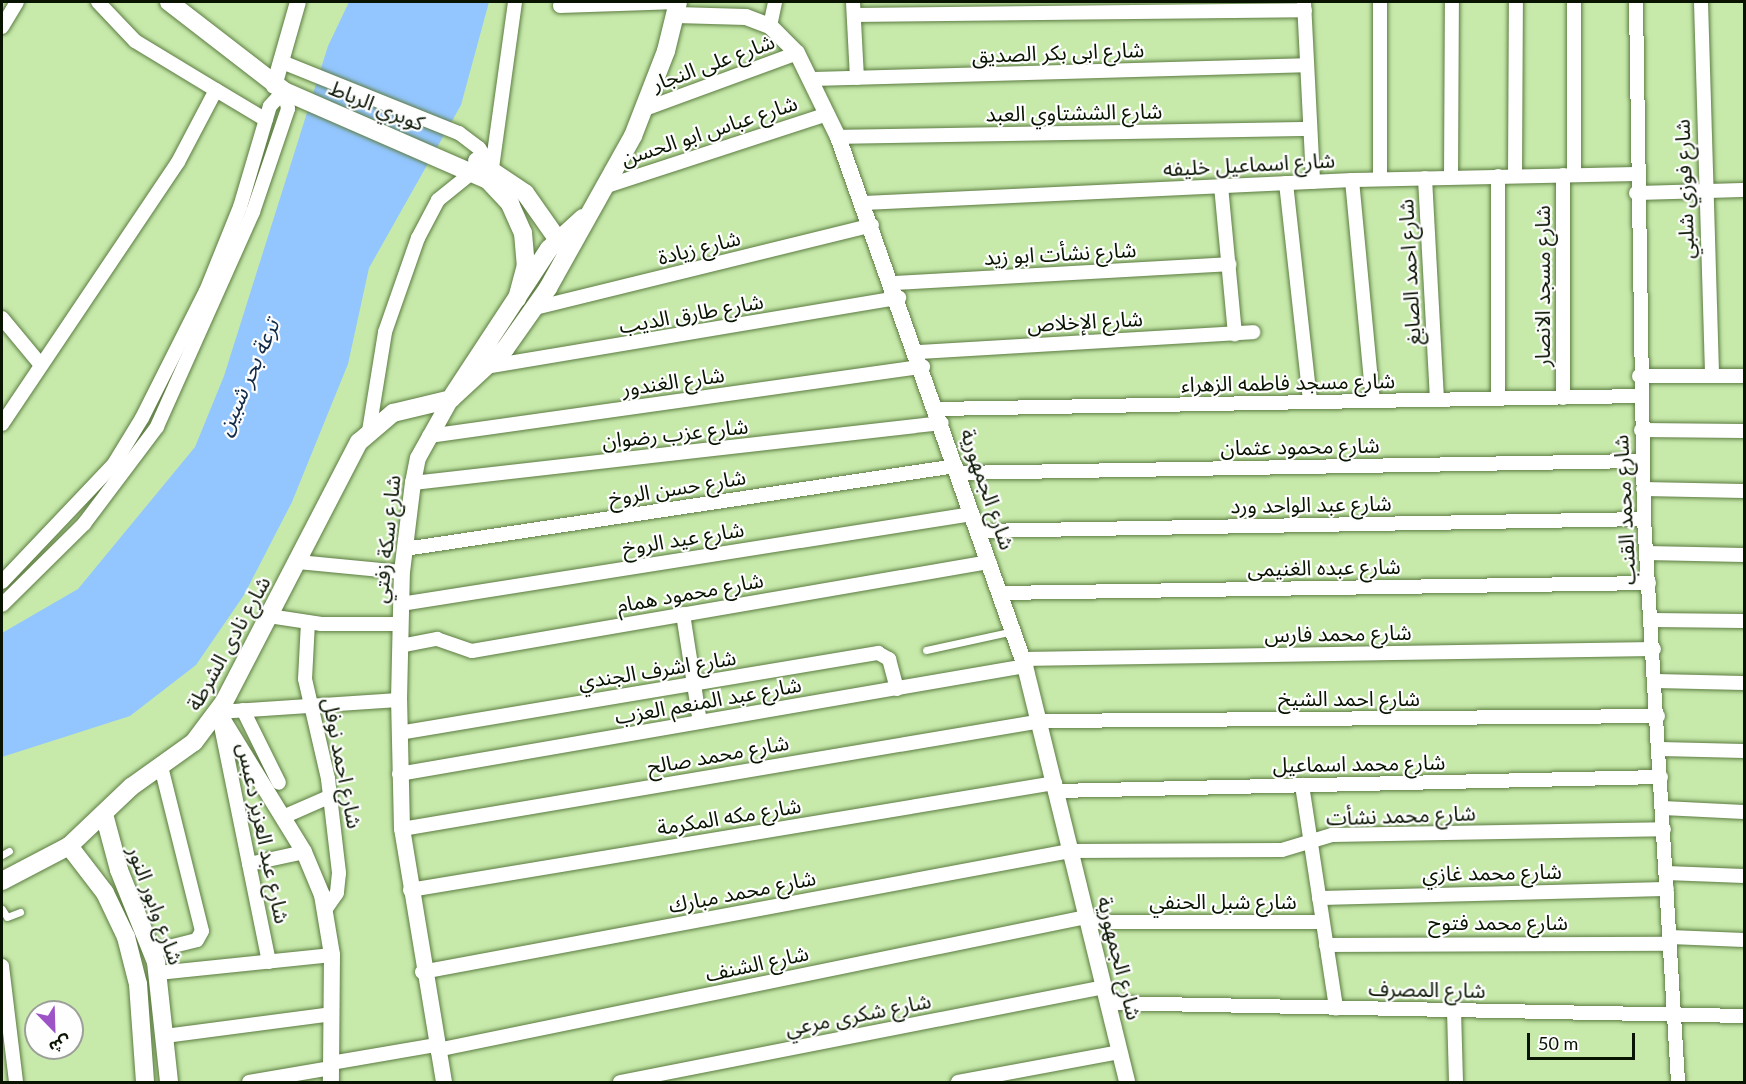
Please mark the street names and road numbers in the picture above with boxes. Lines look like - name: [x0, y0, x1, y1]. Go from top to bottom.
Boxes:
- street label: شارع على النجار: [648, 28, 778, 96]
- street label: شارع ابى بكر الصديق: [971, 36, 1145, 68]
- street label: كوبري الرباط: [326, 75, 428, 135]
- street label: شارع عباس ابو الحسن: [618, 90, 800, 170]
- street label: شارع الششتاوي العبد: [985, 98, 1163, 126]
- street label: شارع فوزي شلبي: [1669, 119, 1699, 259]
- street label: شارع اسماعيل خليفه: [1162, 147, 1336, 181]
- street label: شارع احمد الصايغ: [1393, 198, 1425, 346]
- street label: شارع مسجد الانصار: [1529, 205, 1555, 367]
- street label: شارع زيادة: [655, 225, 743, 269]
- street label: شارع نشأت ابو زيد: [983, 236, 1137, 270]
- street label: شارع طارق الديب: [617, 288, 765, 338]
- street label: شارع الإخلاص: [1026, 305, 1144, 337]
- street label: شارع الغندور: [620, 361, 726, 401]
- street label: شارع مسجد فاطمه الزهراء: [1181, 368, 1395, 396]
- street label: شارع عزب رضوان: [601, 413, 749, 453]
- street label: شارع الجمهورية: [956, 425, 1020, 553]
- street label: شارع محمود عثمان: [1220, 432, 1380, 460]
- street label: شارع محمد القنب: [1607, 434, 1641, 586]
- street label: شارع حسن الروخ: [606, 464, 748, 510]
- street label: شارع سكة زفتي: [367, 474, 405, 604]
- street label: شارع عبد الواحد ورد: [1230, 490, 1392, 518]
- street label: شارع عيد الروخ: [620, 516, 746, 560]
- street label: شارع عبده الغنيمى: [1247, 553, 1401, 581]
- street label: شارع محمود همام: [615, 567, 765, 617]
- street label: شارع نادى الشرطة: [181, 571, 275, 715]
- street label: شارع محمد فارس: [1264, 619, 1412, 647]
- street label: شارع اشرف الجندي: [576, 644, 738, 694]
- street label: شارع عبد المنعم العزب: [613, 671, 803, 729]
- street label: شارع احمد الشيخ: [1278, 685, 1420, 711]
- street label: شارع احمد نوفل: [318, 695, 368, 831]
- street label: شارع محمد صالح: [645, 729, 791, 779]
- street label: شارع عبد العزيز دعبس: [233, 740, 295, 926]
- street label: شارع محمد اسماعيل: [1272, 749, 1446, 777]
- street label: شارع مكه المكرمة: [655, 792, 803, 840]
- street label: شارع محمد نشأت: [1326, 800, 1476, 830]
- street label: شارع وابور النور: [123, 842, 189, 968]
- street label: شارع محمد غازي: [1422, 858, 1562, 886]
- street label: شارع محمد مبارك: [666, 864, 818, 918]
- street label: شارع شبل الحنفي: [1149, 888, 1297, 914]
- street label: شارع الجمهورية: [1092, 894, 1148, 1022]
- street label: شارع محمد فتوح: [1428, 909, 1568, 935]
- street label: شارع الشنف: [703, 940, 811, 986]
- street label: شارع المصرف: [1368, 975, 1486, 1003]
- street label: شارع شكرى مرعي: [783, 988, 933, 1040]

